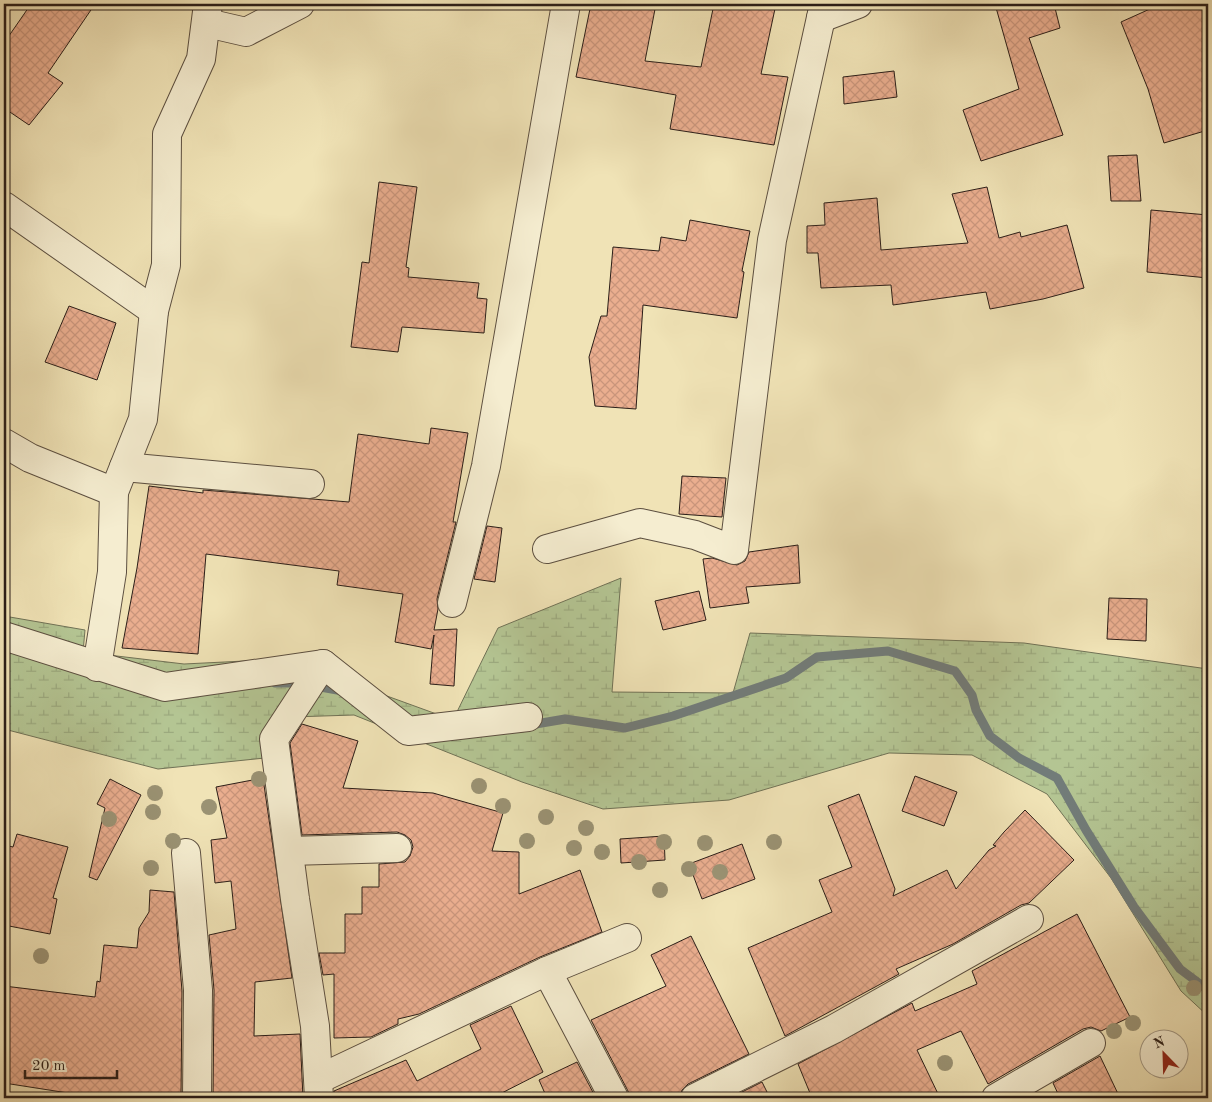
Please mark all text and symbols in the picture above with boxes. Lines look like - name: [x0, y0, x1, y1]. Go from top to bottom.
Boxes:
- north arrow: [1140, 1030, 1190, 1080]
- text: N: [1152, 1034, 1167, 1051]
- scale bar: [25, 1047, 118, 1079]
- text: 20 m: [32, 1059, 66, 1074]

